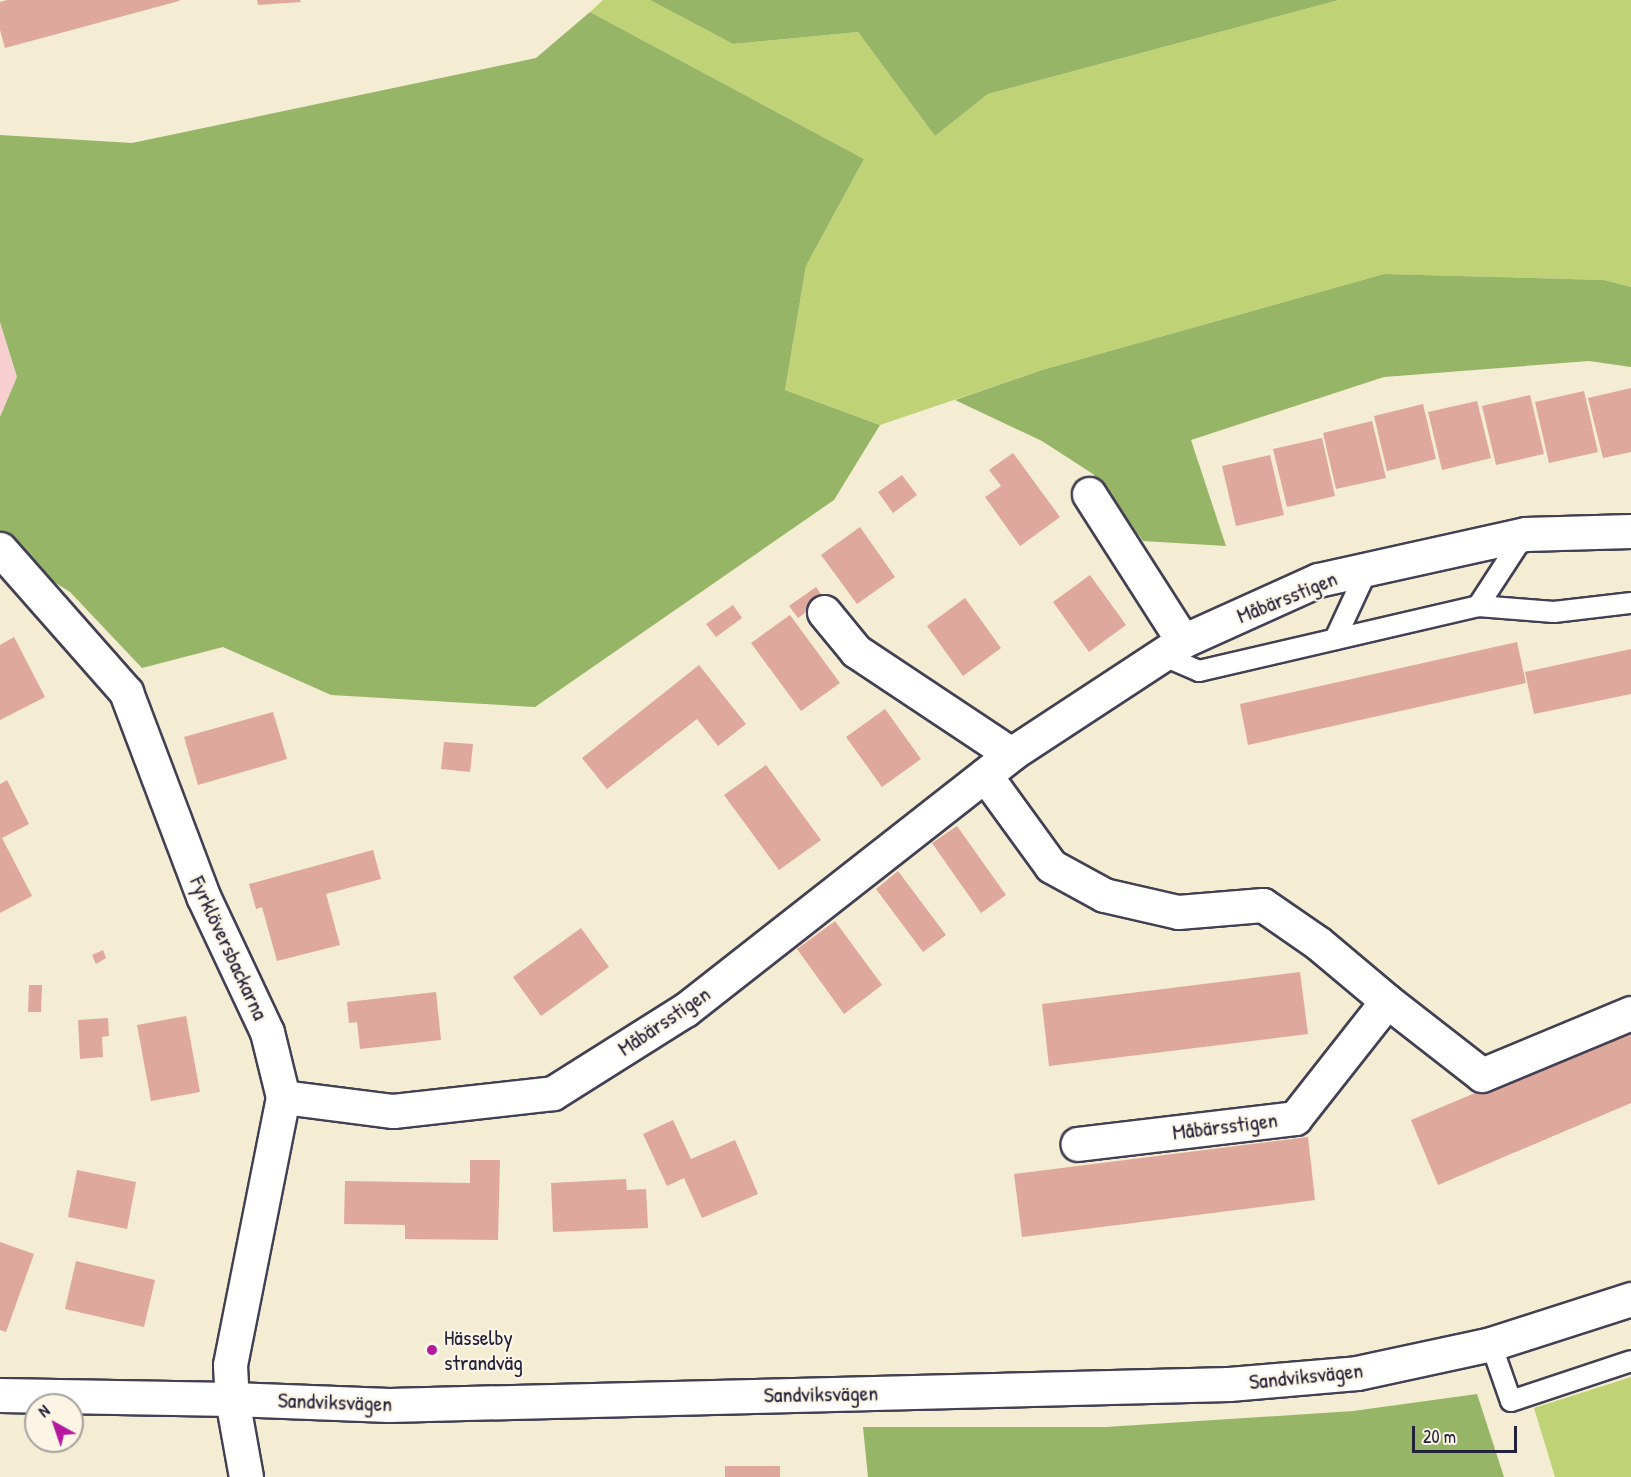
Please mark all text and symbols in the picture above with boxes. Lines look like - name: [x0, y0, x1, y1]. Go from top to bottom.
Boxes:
- street label: Måbärsstigen: [1233, 565, 1341, 629]
- street label: Fyrklöversbackarna: [184, 872, 274, 1024]
- street label: Måbärsstigen: [613, 980, 715, 1062]
- street label: Måbärsstigen: [1171, 1106, 1279, 1146]
- place label: Hässelby strandväg: [444, 1324, 523, 1376]
- marker: Hässelby strandväg: [425, 1343, 439, 1357]
- street label: Sandviksvägen: [1248, 1357, 1364, 1395]
- street label: Sandviksvägen: [764, 1380, 878, 1408]
- street label: Sandviksvägen: [277, 1387, 393, 1417]
- north arrow: [24, 1393, 84, 1453]
- text: N: [33, 1400, 54, 1422]
- scale bar: [1415, 1414, 1520, 1452]
- text: 20 m: [1423, 1424, 1456, 1449]

